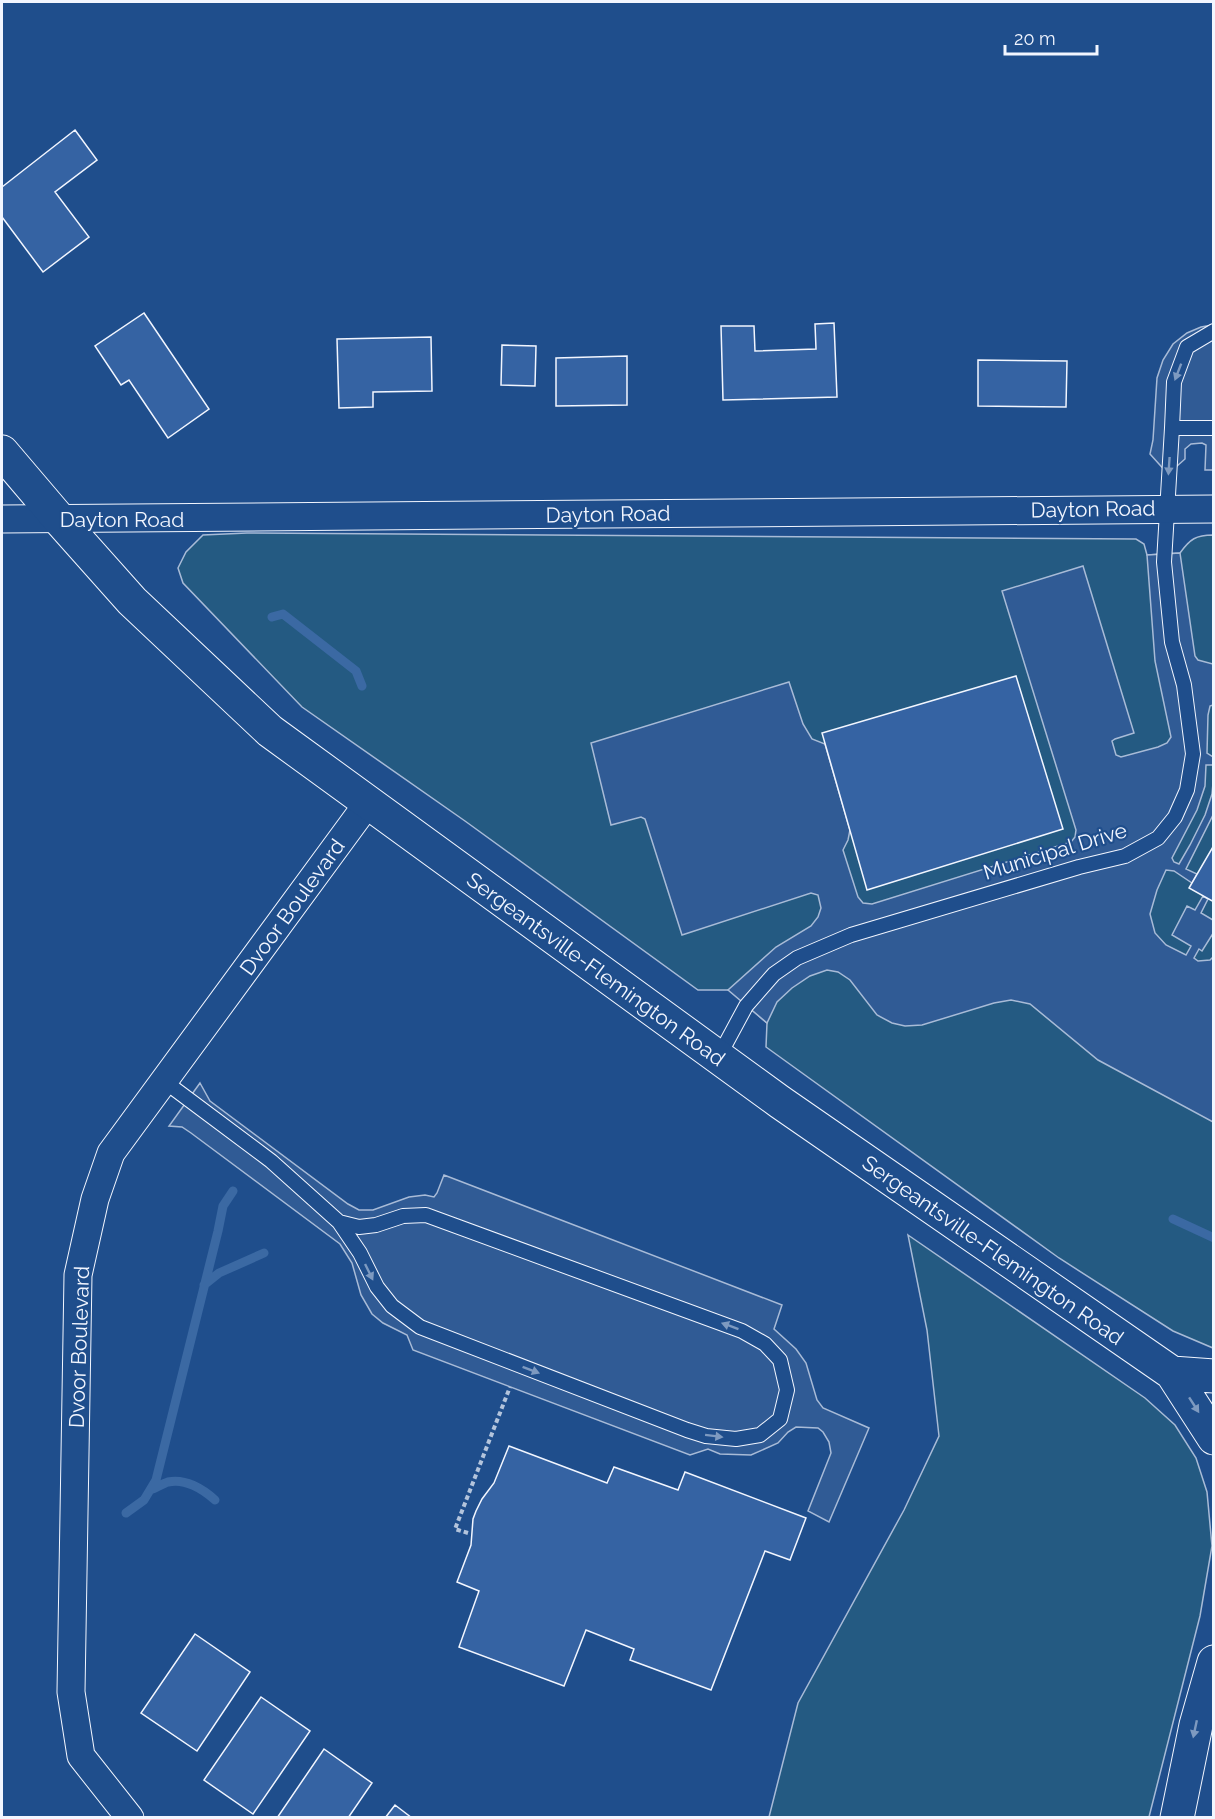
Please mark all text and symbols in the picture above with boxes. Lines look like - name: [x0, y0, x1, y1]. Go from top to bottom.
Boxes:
- scale bar: [1005, 18, 1096, 56]
- text: 20 m: [1014, 28, 1056, 49]
- one-way arrow: [1173, 363, 1182, 381]
- one-way arrow: [1164, 456, 1174, 475]
- street label: Dayton Road: [1030, 495, 1156, 523]
- street label: Dayton Road: [545, 500, 671, 528]
- street label: Dayton Road: [60, 507, 184, 532]
- street label: Municipal Drive: [980, 817, 1130, 885]
- street label: Dvoor Boulevard: [234, 834, 350, 980]
- street label: Sergeantsville-Flemington Road: [462, 867, 730, 1071]
- street label: Sergeantsville-Flemington Road: [858, 1150, 1128, 1350]
- one-way arrow: [365, 1263, 374, 1280]
- street label: Dvoor Boulevard: [64, 1265, 94, 1429]
- one-way arrow: [721, 1321, 739, 1330]
- one-way arrow: [522, 1365, 540, 1375]
- one-way arrow: [1188, 1397, 1199, 1413]
- one-way arrow: [704, 1432, 723, 1441]
- one-way arrow: [1190, 1720, 1199, 1739]

